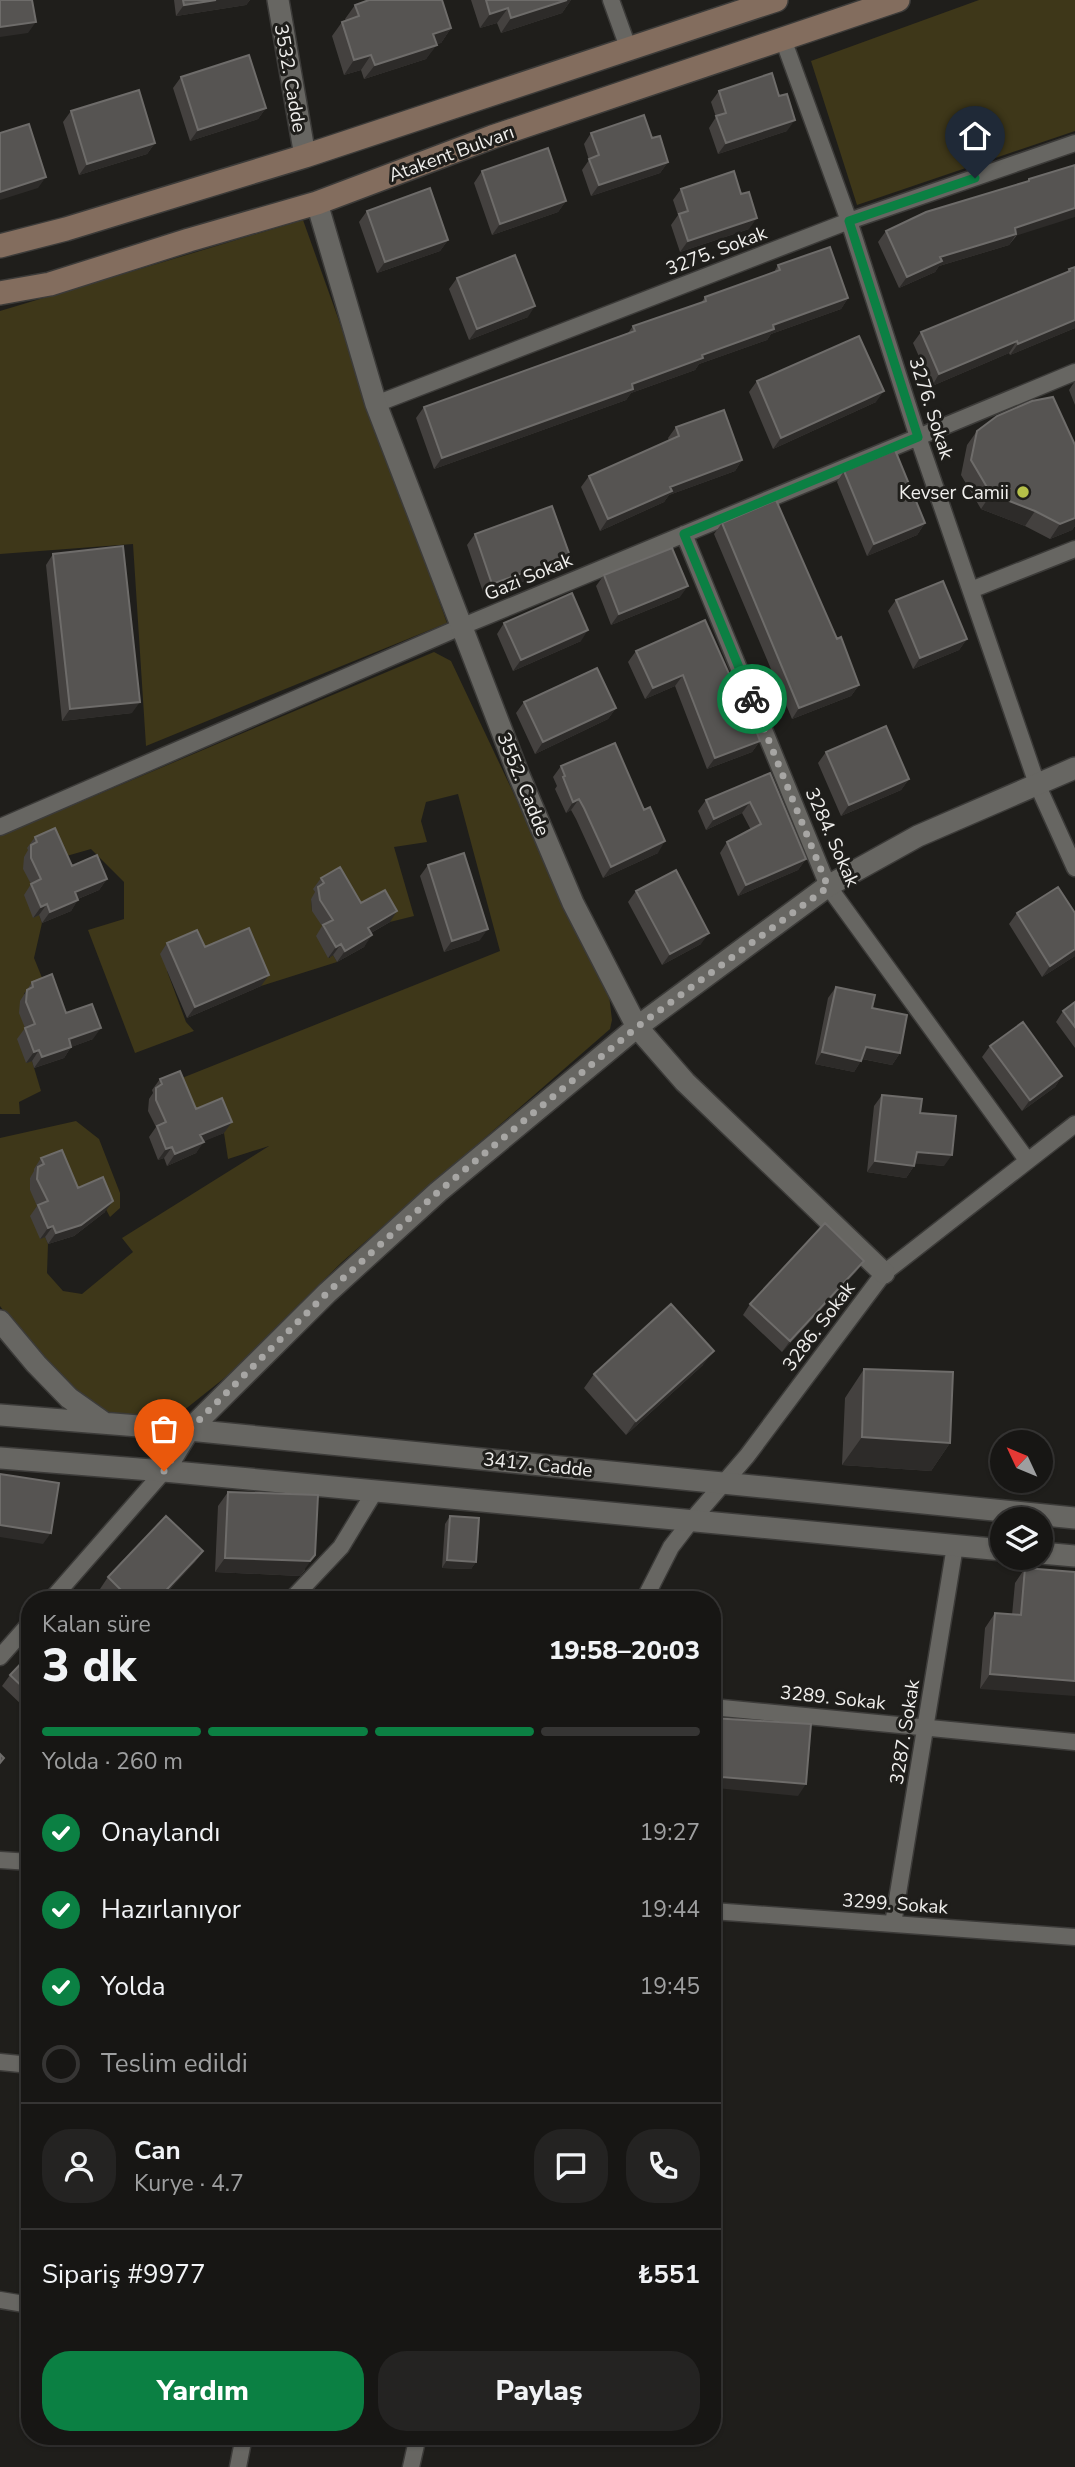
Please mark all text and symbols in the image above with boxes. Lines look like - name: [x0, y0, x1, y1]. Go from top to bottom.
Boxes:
- street label: 3532. Cadde: [268, 22, 312, 134]
- pin: [945, 106, 1005, 178]
- icon: home: [956, 117, 994, 155]
- street label: Atakent Bulvarı: [385, 119, 518, 189]
- street label: 3275. Sokak: [662, 220, 771, 282]
- street label: 3276. Sokak: [902, 354, 960, 463]
- place label: Kevser Camii: [899, 480, 1009, 506]
- marker: Kevser Camii: [1015, 484, 1031, 500]
- street label: Gazi Sokak: [480, 547, 577, 607]
- courier: [717, 664, 787, 734]
- icon: bike: [733, 680, 771, 718]
- street label: 3552. Cadde: [490, 729, 556, 840]
- street label: 3284. Sokak: [799, 784, 866, 892]
- street label: 3286. Sokak: [777, 1276, 861, 1377]
- pin: [134, 1399, 194, 1471]
- icon: bag: [145, 1410, 183, 1448]
- north arrow: [990, 1430, 1054, 1493]
- map controls: [990, 1430, 1053, 1570]
- street label: 3417. Cadde: [482, 1446, 594, 1484]
- button: layers: [990, 1507, 1053, 1570]
- text: Kalan süre: [42, 1609, 151, 1640]
- text: 19:58–20:03: [549, 1633, 700, 1668]
- text: 3 dk: [42, 1634, 136, 1697]
- street label: 3287. Sokak: [884, 1677, 926, 1787]
- street label: 3289. Sokak: [779, 1680, 887, 1717]
- text: Yolda · 260 m: [42, 1746, 183, 1777]
- icon: check: [42, 1814, 80, 1852]
- text: Onaylandı: [101, 1815, 220, 1850]
- text: 19:27: [640, 1817, 700, 1848]
- street label: 3299. Sokak: [841, 1887, 949, 1921]
- icon: check: [42, 1891, 80, 1929]
- text: Hazırlanıyor: [101, 1892, 241, 1927]
- text: 19:44: [640, 1894, 700, 1925]
- icon: check: [42, 1968, 80, 2006]
- text: Yolda: [101, 1969, 165, 2004]
- text: 19:45: [640, 1971, 700, 2002]
- text: Teslim edildi: [101, 2046, 248, 2081]
- button: person: [42, 2129, 116, 2203]
- button: chat: [534, 2129, 608, 2203]
- button: phone: [626, 2129, 700, 2203]
- text: Can: [134, 2133, 181, 2168]
- text: Kurye · 4.7: [134, 2168, 244, 2199]
- text: Sipariş #9977: [42, 2257, 206, 2292]
- text: ₺551: [638, 2257, 700, 2292]
- button: Yardım: [42, 2351, 364, 2431]
- button: Paylaş: [378, 2351, 700, 2431]

